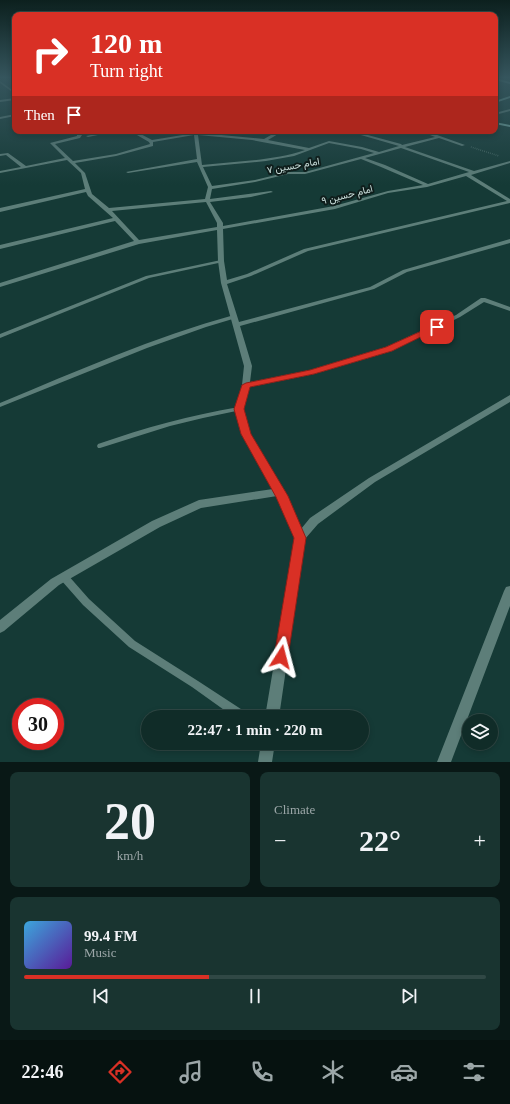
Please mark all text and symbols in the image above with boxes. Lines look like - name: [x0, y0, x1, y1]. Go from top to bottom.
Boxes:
- icon: right: [24, 28, 76, 80]
- text: 120 m: [90, 28, 162, 59]
- text: Turn right: [90, 61, 163, 81]
- icon: arrive: [63, 104, 85, 126]
- text: Then: [24, 107, 55, 123]
- street label: امام حسین ۷: [266, 155, 321, 177]
- street label: امام حسین ۹: [320, 183, 374, 207]
- pin: [420, 310, 454, 344]
- icon: arrive: [426, 316, 448, 338]
- position arrow: [260, 636, 302, 678]
- speed limit sign: 30: [12, 698, 64, 750]
- map controls: [462, 714, 498, 750]
- button: layers: [462, 714, 498, 750]
- text: 22:47 · 1 min · 220 m: [188, 722, 323, 738]
- text: 20: [104, 793, 156, 850]
- text: Climate: [274, 802, 315, 817]
- text: 22°: [359, 824, 401, 857]
- text: −: [274, 828, 286, 853]
- text: +: [474, 828, 486, 853]
- text: km/h: [117, 848, 143, 863]
- text: 99.4 FM: [84, 928, 137, 944]
- text: Music: [84, 945, 117, 960]
- icon: previous: [90, 985, 112, 1007]
- icon: pause: [244, 985, 266, 1007]
- icon: next: [398, 985, 420, 1007]
- icon: directions: [106, 1058, 134, 1086]
- icon: music: [177, 1058, 205, 1086]
- icon: phone: [248, 1058, 276, 1086]
- icon: climate: [319, 1058, 347, 1086]
- icon: car: [390, 1058, 418, 1086]
- icon: filters: [460, 1058, 488, 1086]
- text: 22:46: [21, 1062, 63, 1082]

